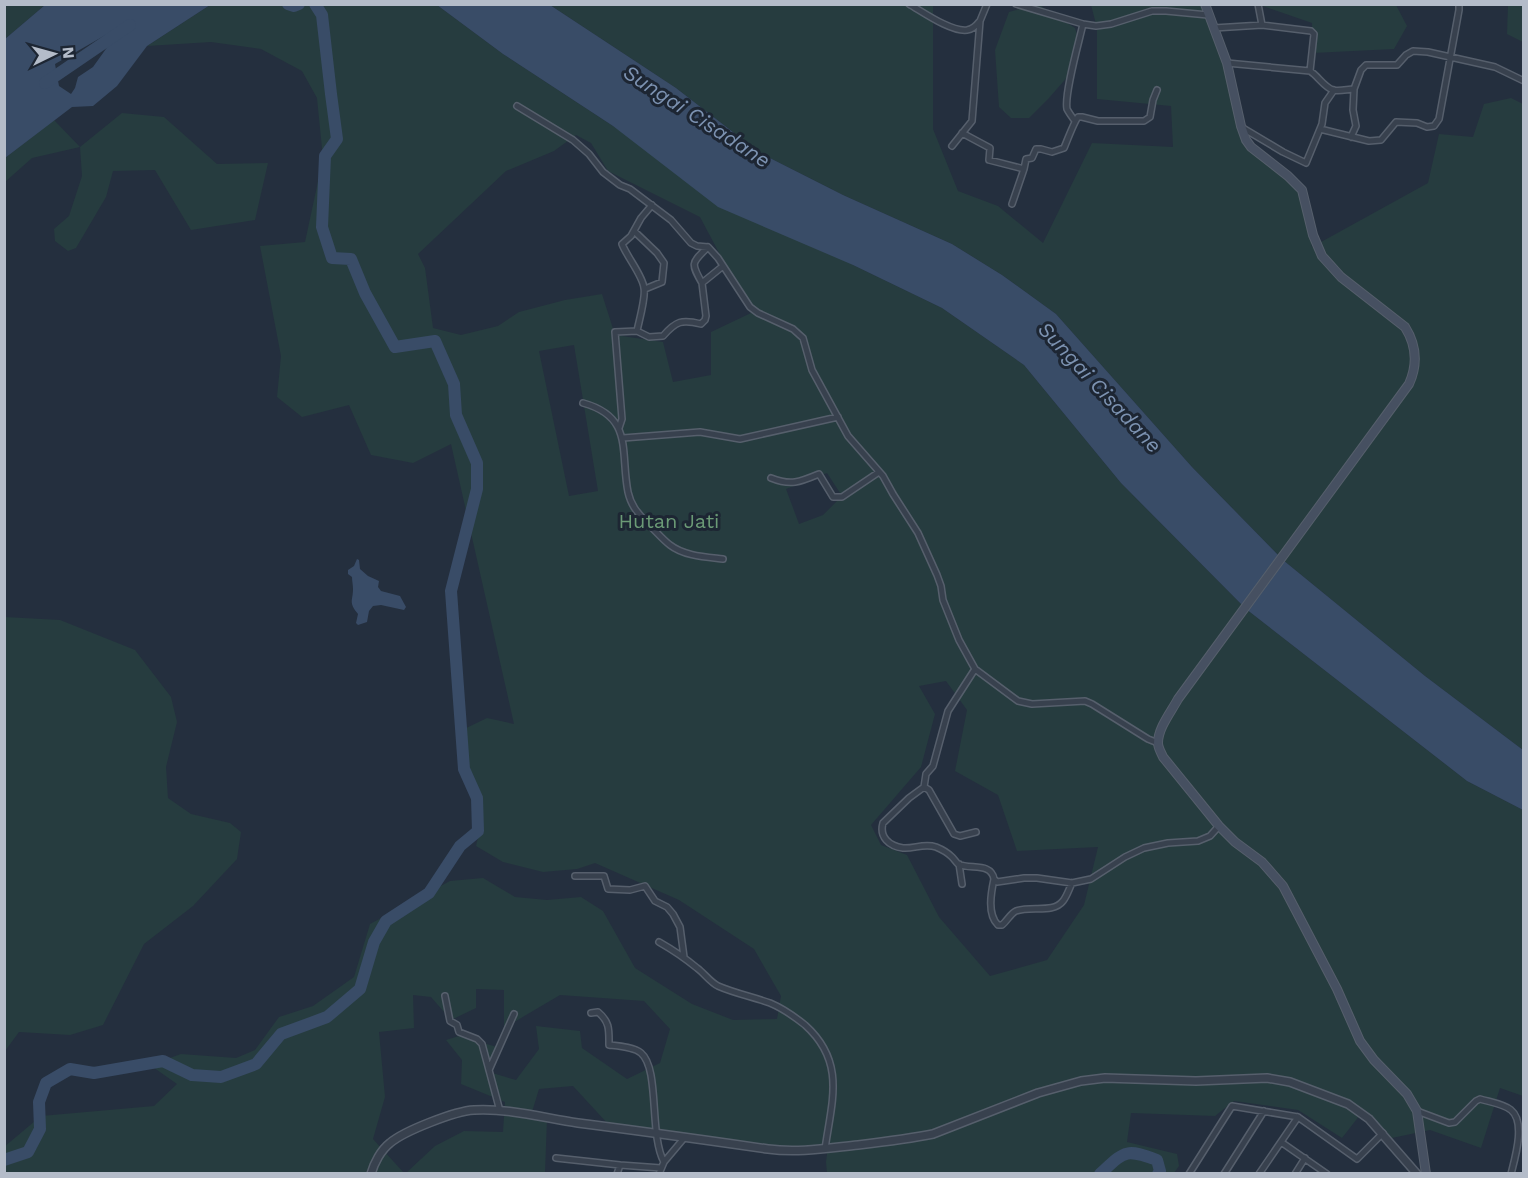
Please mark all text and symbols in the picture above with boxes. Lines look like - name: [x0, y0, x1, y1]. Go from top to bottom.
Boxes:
- north arrow: [24, 24, 84, 84]
- text: N: [58, 46, 78, 59]
- water label: Sungai Cisadane: [619, 59, 775, 173]
- water label: Sungai Cisadane: [1033, 316, 1167, 458]
- park label: Hutan Jati: [619, 509, 719, 533]

